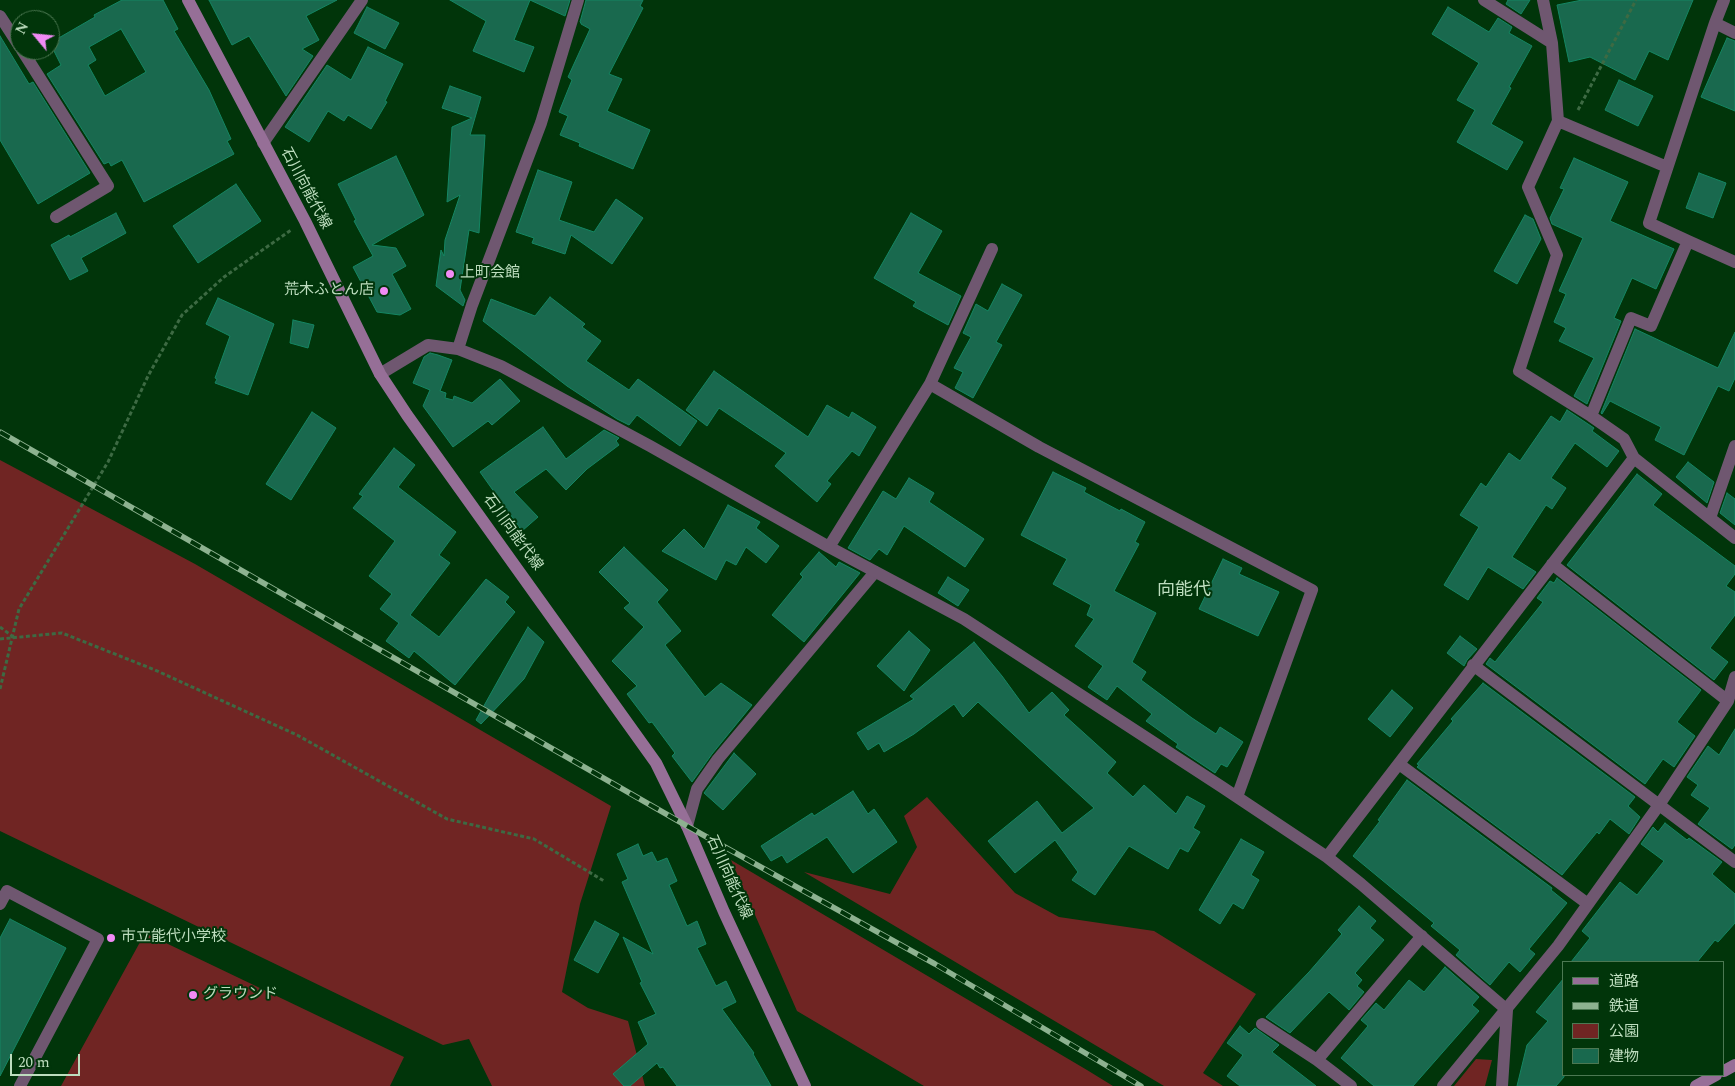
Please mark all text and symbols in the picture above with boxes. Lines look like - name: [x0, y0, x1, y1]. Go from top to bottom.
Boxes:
- north arrow: [10, 10, 60, 60]
- text: N: [10, 18, 34, 38]
- street label: 石川向能代線: [276, 145, 334, 233]
- place label: 上町会館: [460, 265, 520, 283]
- marker: 上町会館: [444, 268, 456, 280]
- place label: 荒木ふとん店: [284, 282, 374, 300]
- marker: 荒木ふとん店: [378, 285, 390, 297]
- street label: 石川向能代線: [478, 491, 546, 575]
- district label: 向能代: [1157, 580, 1211, 602]
- street label: 石川向能代線: [701, 833, 755, 923]
- place label: 市立能代小学校: [121, 929, 226, 947]
- marker: 市立能代小学校: [105, 932, 117, 944]
- legend: [1562, 961, 1725, 1076]
- text: 道路: [1609, 970, 1639, 993]
- place label: グラウンド: [203, 986, 278, 1004]
- marker: グラウンド: [187, 989, 199, 1001]
- text: 鉄道: [1609, 995, 1639, 1018]
- text: 公園: [1609, 1020, 1639, 1043]
- scale bar: [12, 1044, 82, 1076]
- text: 建物: [1609, 1045, 1639, 1068]
- text: 20 m: [18, 1051, 50, 1074]

